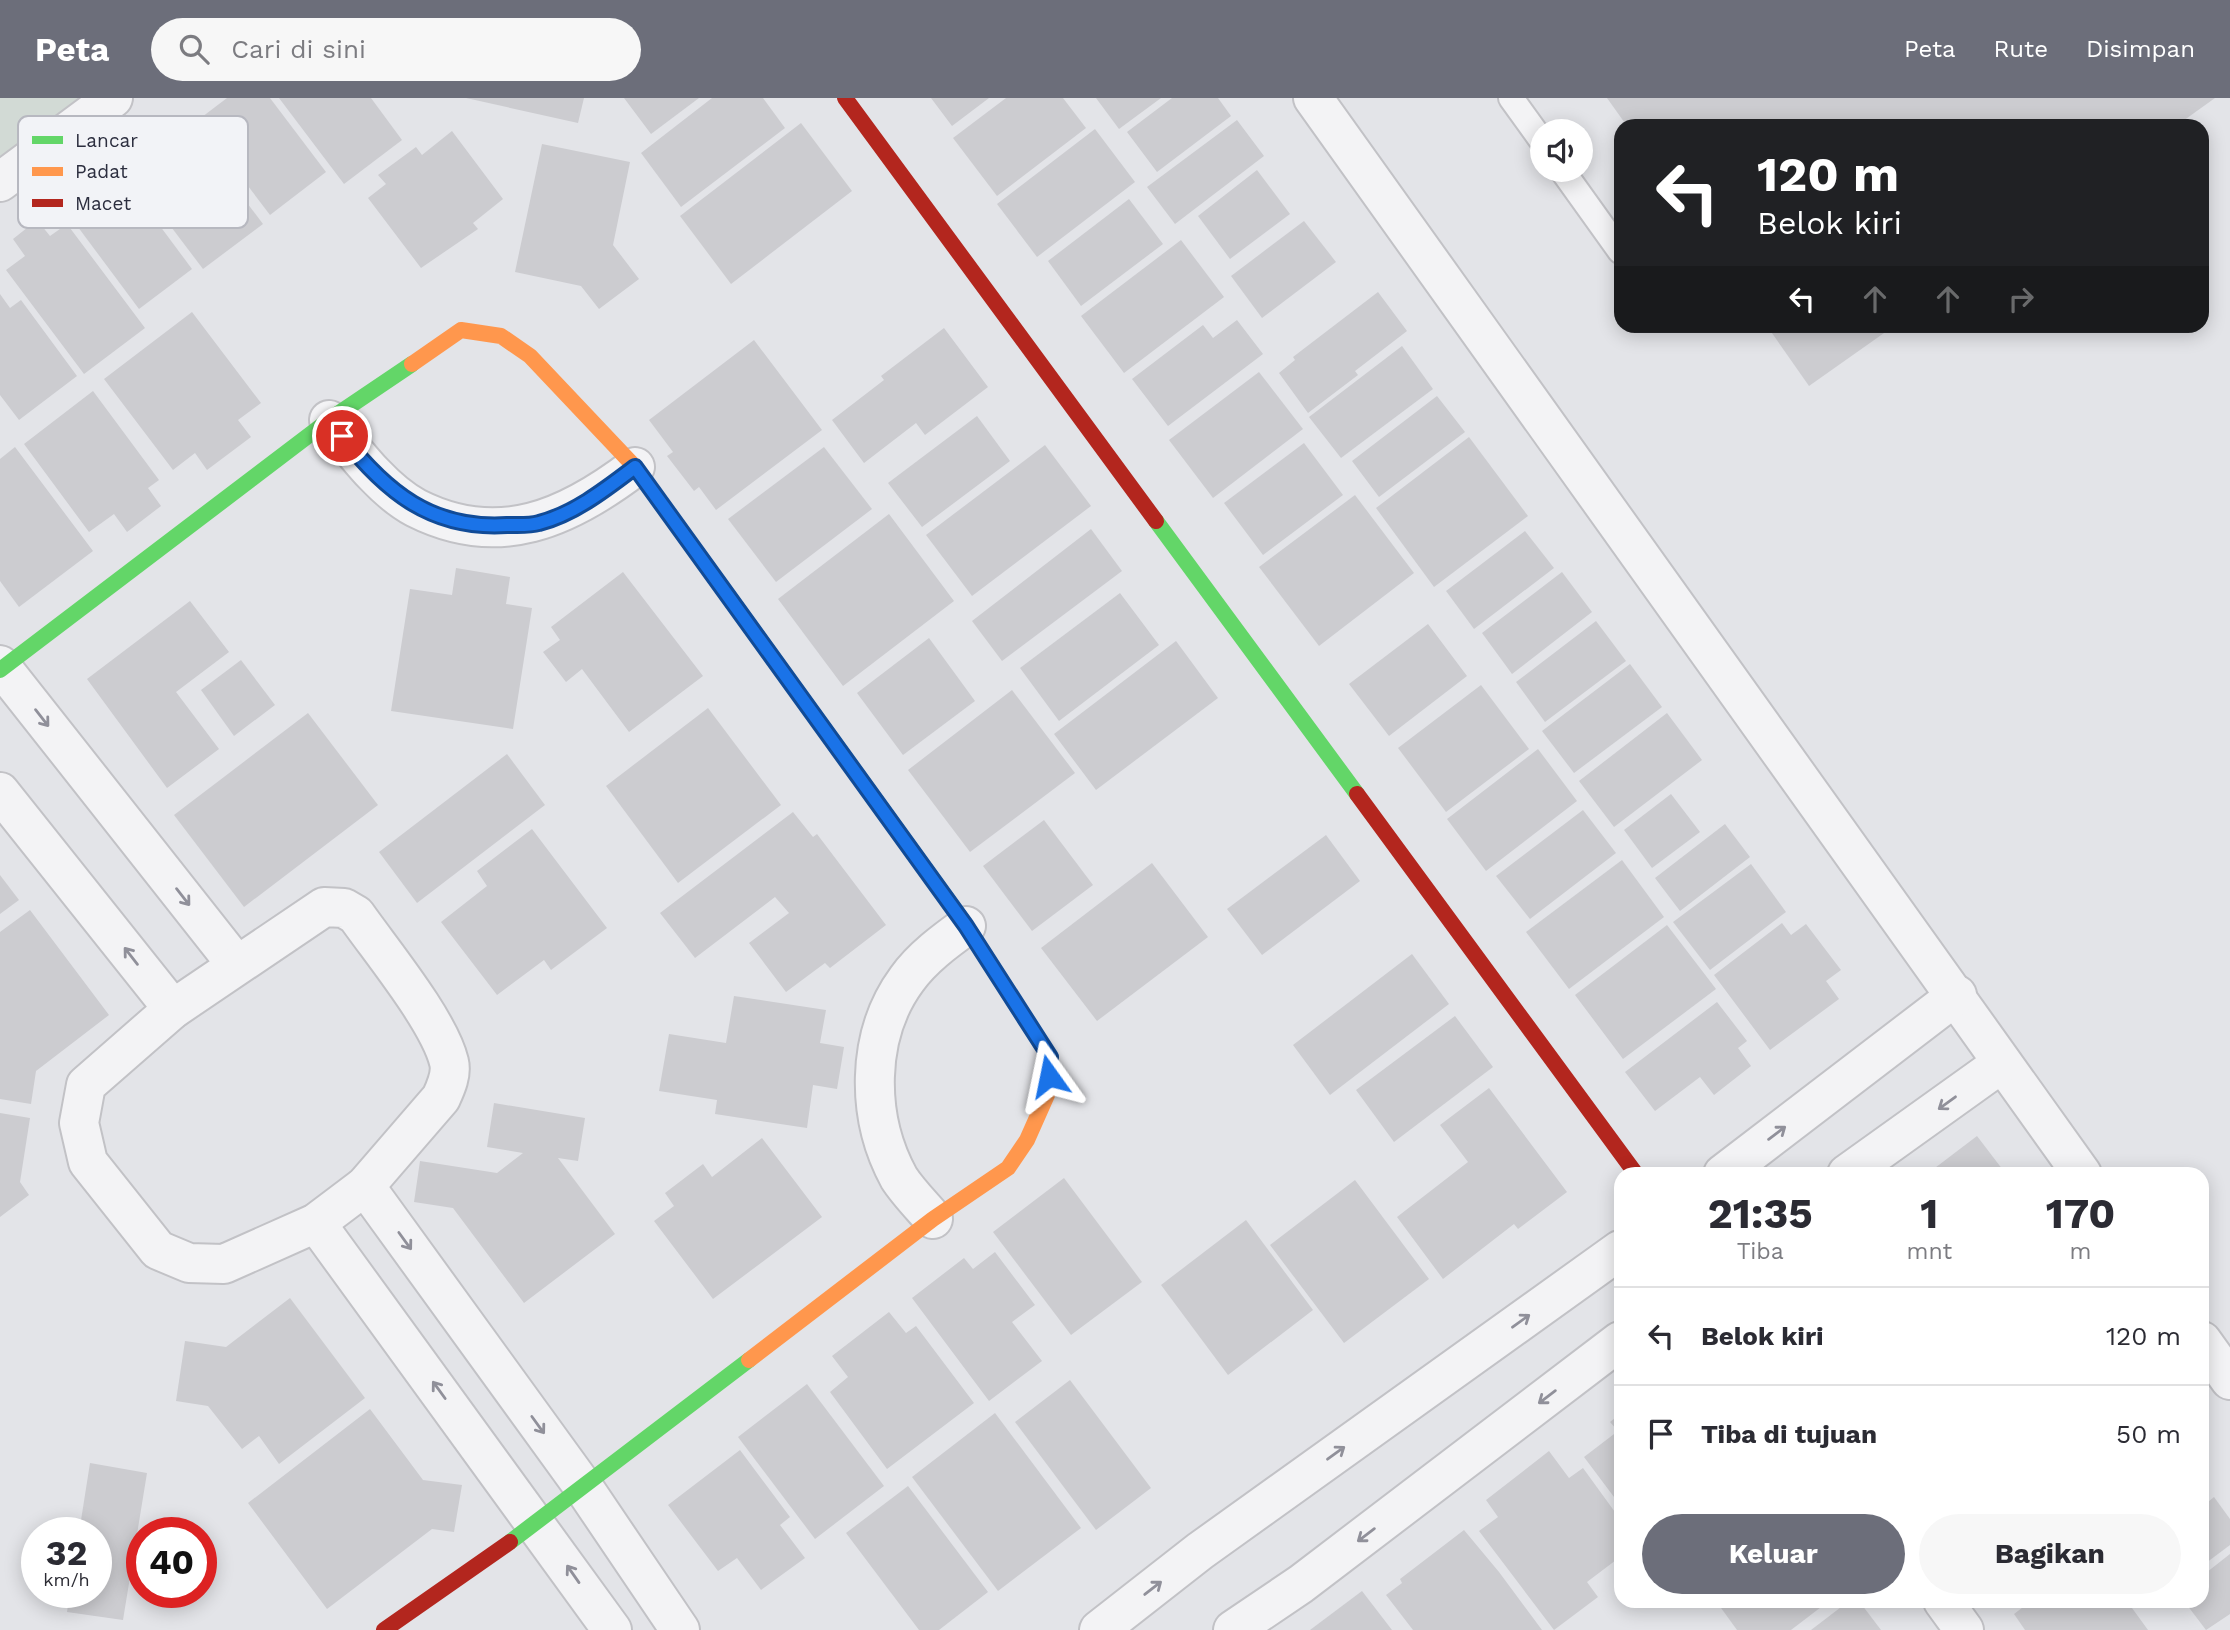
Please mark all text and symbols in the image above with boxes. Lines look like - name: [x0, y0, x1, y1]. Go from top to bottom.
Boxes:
- search box: [151, 18, 641, 81]
- text: Peta: [35, 30, 109, 69]
- icon: search: [175, 30, 213, 68]
- text: Cari di sini: [231, 34, 366, 64]
- text: Peta: [1904, 35, 1956, 63]
- text: Rute: [1994, 35, 2048, 63]
- text: Disimpan: [2086, 35, 2195, 63]
- legend: [18, 116, 248, 228]
- map controls: [1530, 119, 1593, 182]
- button: sound: [1530, 119, 1593, 182]
- text: Lancar: [75, 129, 138, 152]
- text: 120 m: [1757, 145, 1899, 203]
- icon: left: [1642, 147, 1733, 238]
- text: Padat: [75, 160, 128, 183]
- text: Macet: [75, 192, 131, 215]
- text: Belok kiri: [1757, 204, 1902, 242]
- icon: left: [1783, 280, 1821, 318]
- icon: ahead: [1856, 280, 1894, 318]
- icon: ahead: [1929, 280, 1967, 318]
- icon: right: [2002, 280, 2040, 318]
- pin: [312, 406, 372, 466]
- icon: arrive: [323, 417, 361, 455]
- one-way arrow: [35, 709, 50, 727]
- one-way arrow: [176, 887, 191, 906]
- one-way arrow: [123, 947, 138, 966]
- position arrow: [1012, 1039, 1086, 1113]
- one-way arrow: [1938, 1095, 1957, 1110]
- one-way arrow: [1767, 1125, 1786, 1140]
- text: 21:35: [1708, 1189, 1813, 1238]
- text: 1: [1920, 1189, 1938, 1238]
- text: 170: [2046, 1189, 2115, 1238]
- one-way arrow: [397, 1231, 412, 1250]
- text: Tiba: [1737, 1238, 1784, 1265]
- text: mnt: [1906, 1238, 1952, 1265]
- text: m: [2070, 1238, 2092, 1265]
- one-way arrow: [1511, 1314, 1530, 1328]
- icon: left: [1642, 1317, 1680, 1355]
- text: Belok kiri: [1701, 1321, 1824, 1351]
- text: 120 m: [2106, 1321, 2181, 1351]
- one-way arrow: [432, 1381, 446, 1400]
- one-way arrow: [1538, 1390, 1556, 1405]
- one-way arrow: [531, 1415, 545, 1434]
- icon: arrive: [1642, 1415, 1680, 1453]
- text: Tiba di tujuan: [1701, 1419, 1877, 1449]
- text: 50 m: [2116, 1419, 2181, 1449]
- one-way arrow: [1326, 1446, 1345, 1461]
- button: Keluar: [1642, 1514, 1905, 1594]
- button: Bagikan: [1919, 1514, 2181, 1594]
- speed limit sign: 40: [126, 1517, 217, 1608]
- one-way arrow: [1357, 1527, 1375, 1542]
- text: 32: [46, 1532, 87, 1574]
- one-way arrow: [566, 1565, 580, 1584]
- text: km/h: [43, 1569, 90, 1590]
- one-way arrow: [1143, 1580, 1161, 1595]

